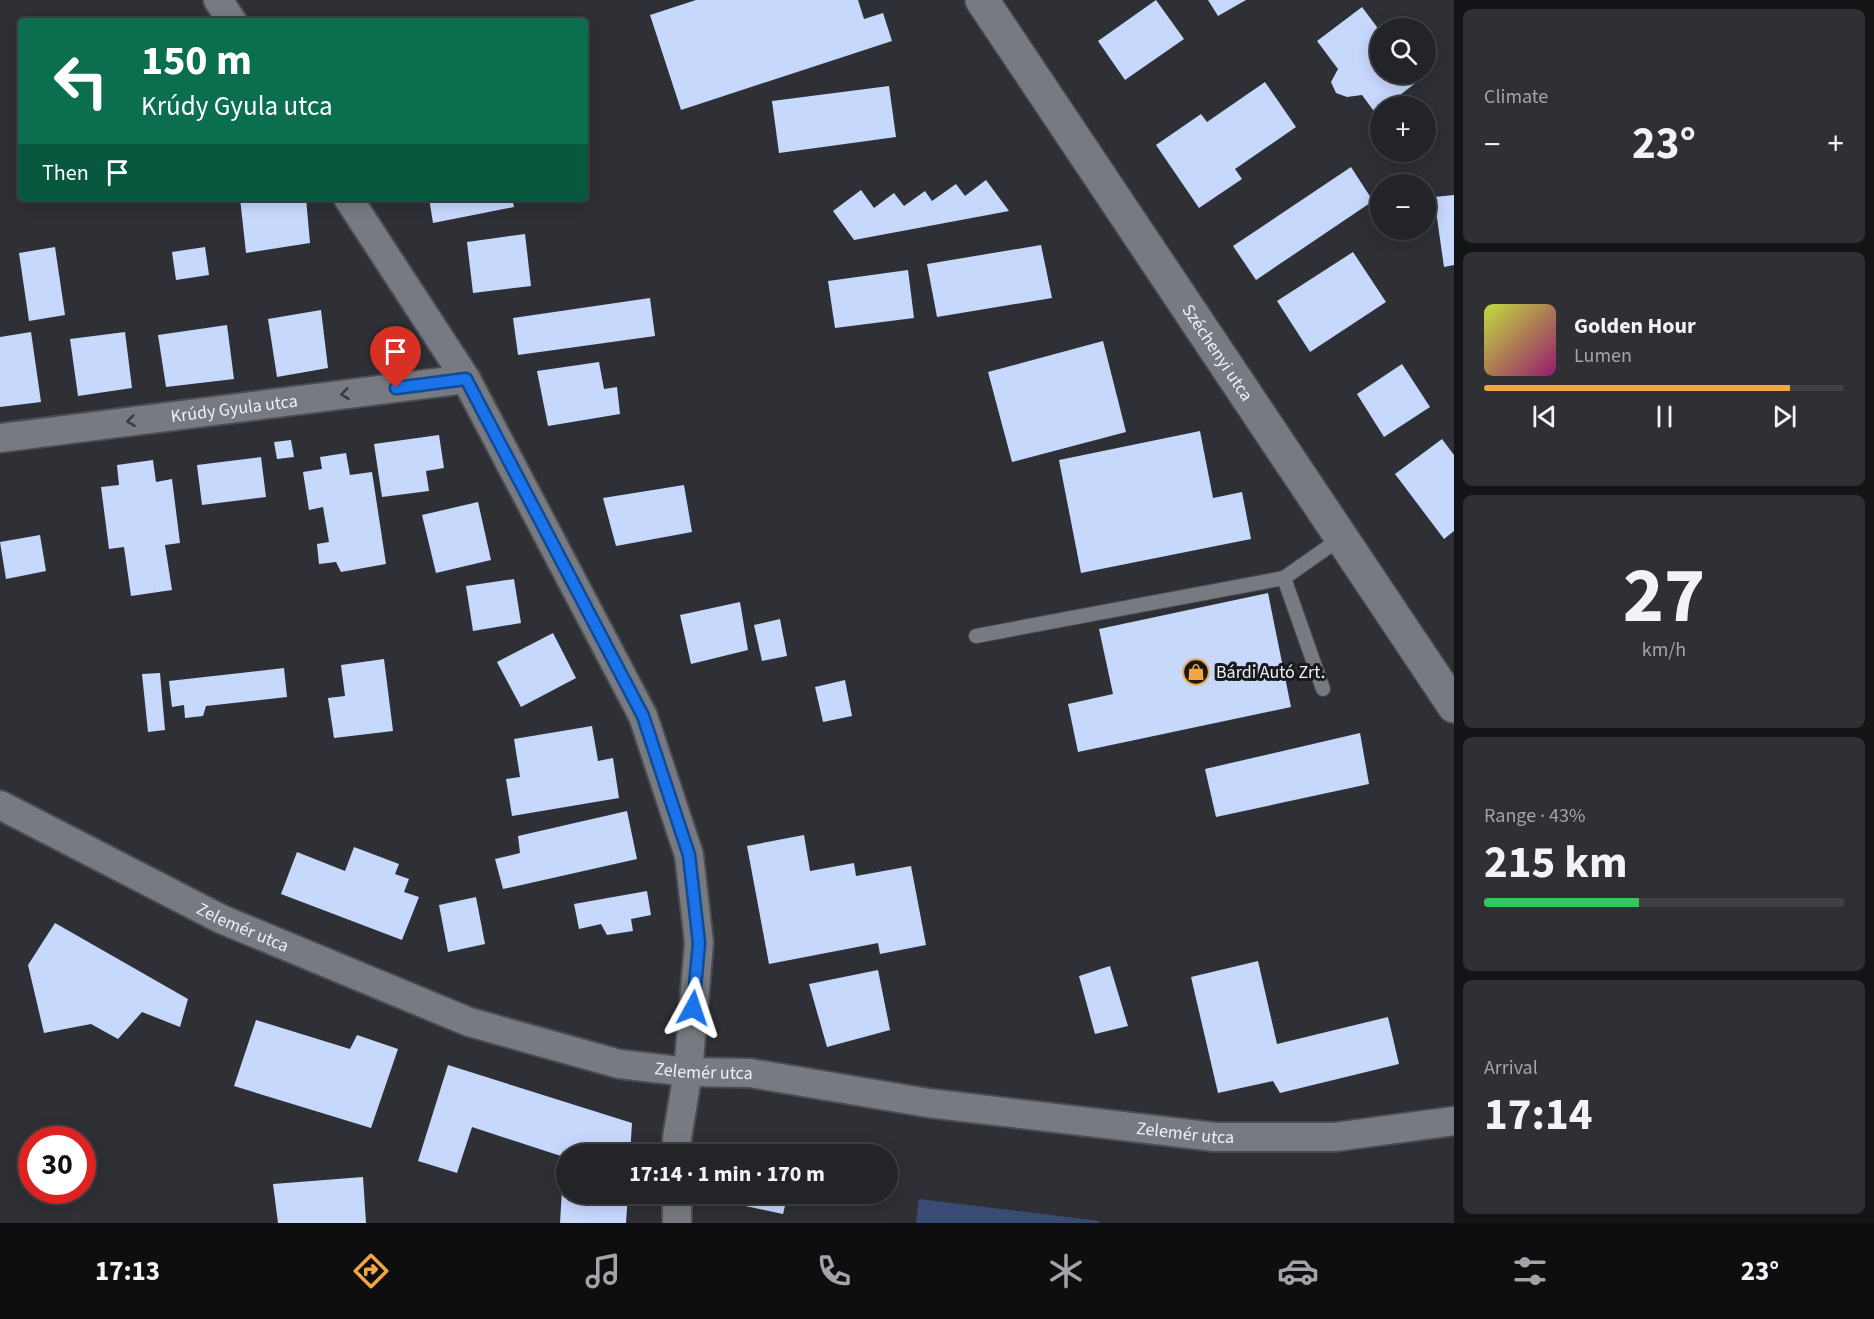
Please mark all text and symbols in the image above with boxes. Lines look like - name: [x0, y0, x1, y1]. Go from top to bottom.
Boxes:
- map controls: [1370, 18, 1436, 240]
- button: search: [1370, 18, 1436, 84]
- text: 150 m: [141, 31, 252, 91]
- icon: left: [42, 42, 120, 120]
- text: Climate: [1484, 83, 1548, 111]
- text: Krúdy Gyula utca: [141, 87, 333, 126]
- button: +: [1370, 96, 1436, 162]
- text: 23°: [1632, 112, 1696, 176]
- text: −: [1484, 121, 1500, 168]
- text: +: [1828, 121, 1844, 168]
- icon: arrive: [101, 156, 134, 189]
- text: Then: [42, 157, 89, 189]
- button: −: [1370, 174, 1436, 240]
- street label: Széchenyi utca: [1176, 299, 1259, 406]
- text: Golden Hour: [1574, 310, 1696, 342]
- pin: [370, 326, 421, 388]
- icon: arrive: [379, 335, 412, 368]
- text: Lumen: [1574, 342, 1632, 370]
- one-way arrow: [341, 387, 350, 400]
- street label: Krúdy Gyula utca: [169, 388, 299, 429]
- icon: previous: [1528, 400, 1561, 433]
- icon: pause: [1648, 400, 1681, 433]
- icon: next: [1768, 400, 1801, 433]
- one-way arrow: [127, 415, 136, 427]
- text: 27: [1623, 541, 1705, 652]
- text: km/h: [1642, 636, 1686, 664]
- shop icon: Bárdi Autó Zrt.: [1181, 657, 1211, 687]
- place label: Bárdi Autó Zrt.: [1216, 660, 1325, 685]
- text: Range · 43%: [1484, 802, 1585, 830]
- text: 215 km: [1484, 831, 1628, 895]
- street label: Zelemér utca: [192, 897, 293, 959]
- position arrow: [661, 976, 725, 1040]
- text: Arrival: [1484, 1054, 1538, 1082]
- street label: Zelemér utca: [653, 1056, 753, 1086]
- text: 17:14: [1484, 1083, 1593, 1147]
- street label: Zelemér utca: [1135, 1116, 1234, 1150]
- speed limit sign: 30: [18, 1126, 96, 1204]
- text: 17:14 · 1 min · 170 m: [629, 1158, 825, 1190]
- icon: directions: [350, 1250, 392, 1292]
- icon: music: [582, 1250, 624, 1292]
- icon: phone: [813, 1250, 855, 1292]
- icon: climate: [1045, 1250, 1087, 1292]
- icon: car: [1277, 1250, 1319, 1292]
- icon: filters: [1509, 1250, 1551, 1292]
- text: 17:13: [95, 1252, 160, 1291]
- text: 23°: [1741, 1252, 1779, 1291]

